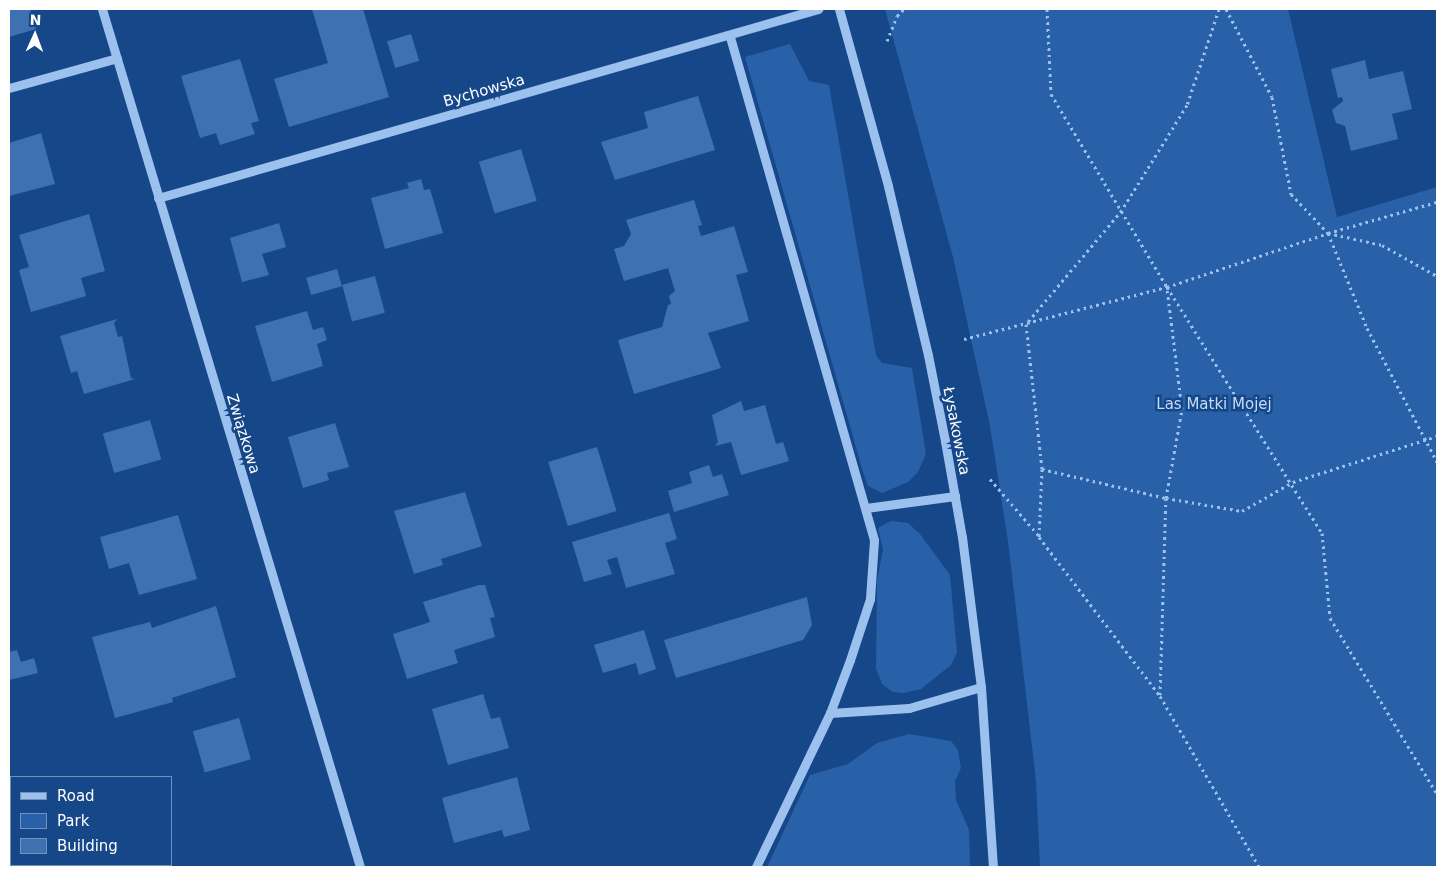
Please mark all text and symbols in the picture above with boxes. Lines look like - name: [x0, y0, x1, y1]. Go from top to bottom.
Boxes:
- north arrow: [10, 10, 60, 60]
- text: N: [29, 12, 42, 28]
- street label: Bychowska: [441, 71, 527, 111]
- street label: Łysakowska: [939, 385, 973, 477]
- street label: Związkowa: [222, 392, 264, 476]
- park label: Las Matki Mojej: [1156, 396, 1272, 414]
- legend: [10, 776, 172, 866]
- text: Road: [57, 787, 95, 805]
- text: Park: [57, 812, 89, 830]
- text: Building: [57, 837, 118, 855]

